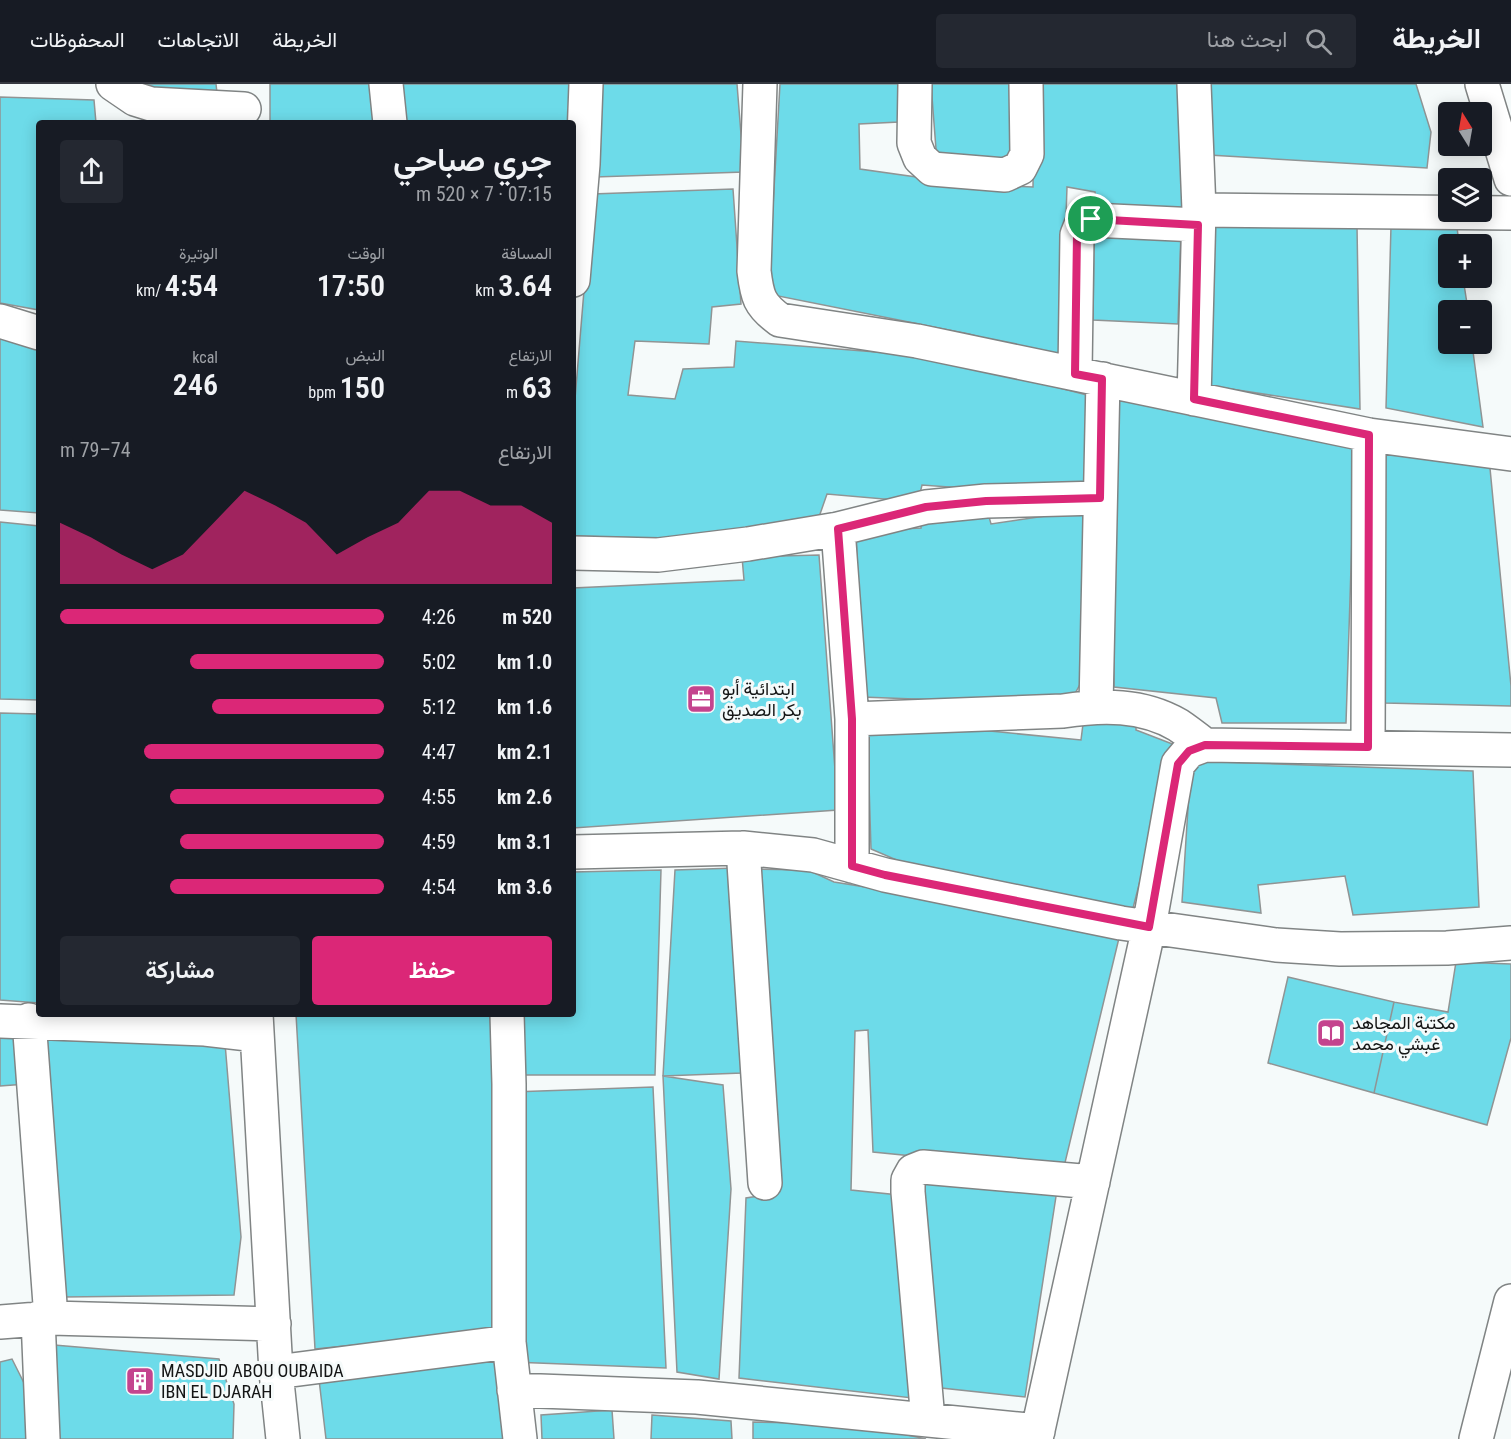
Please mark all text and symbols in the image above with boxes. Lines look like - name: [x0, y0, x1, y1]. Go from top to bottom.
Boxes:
- search box: [936, 14, 1356, 68]
- text: الخريطة: [1392, 22, 1481, 55]
- icon: search: [1302, 25, 1335, 58]
- text: ابحث هنا: [1207, 27, 1287, 52]
- text: المحفوظات: [30, 28, 125, 52]
- text: الاتجاهات: [158, 28, 239, 52]
- text: الخريطة: [272, 28, 337, 52]
- north arrow: [1438, 102, 1492, 156]
- map controls: [1438, 102, 1492, 354]
- button: share: [60, 140, 123, 203]
- text: جري صباحي: [393, 140, 552, 179]
- button: layers: [1438, 168, 1492, 222]
- text: 07:15 · 7 × 520 m: [416, 182, 552, 206]
- pin: [1065, 193, 1116, 244]
- icon: arrive: [1074, 202, 1107, 235]
- button: +: [1438, 234, 1492, 288]
- text: الوتيرة: [179, 244, 218, 263]
- text: الوقت: [347, 244, 385, 263]
- text: المسافة: [501, 244, 552, 263]
- text: 4:54: [165, 268, 218, 303]
- text: 17:50: [317, 268, 385, 303]
- text: 3.64: [498, 268, 552, 303]
- text: /km: [136, 281, 165, 300]
- text: km: [475, 281, 498, 300]
- button: −: [1438, 300, 1492, 354]
- text: النبض: [345, 346, 385, 365]
- text: الارتفاع: [509, 346, 552, 365]
- text: kcal: [192, 348, 218, 367]
- text: 246: [173, 367, 218, 402]
- text: 150: [340, 370, 385, 405]
- text: 63: [522, 370, 552, 405]
- text: bpm: [308, 383, 340, 402]
- text: m: [506, 383, 522, 402]
- text: 74–79 m: [60, 438, 131, 462]
- text: الارتفاع: [498, 440, 552, 464]
- text: 4:26: [422, 605, 456, 629]
- text: 520 m: [502, 605, 552, 629]
- text: 5:02: [422, 650, 456, 674]
- text: 1.0 km: [497, 650, 552, 674]
- place label: ابتدائية أبو بكر الصديق: [722, 678, 801, 721]
- office icon: ابتدائية أبو بكر الصديق: [685, 683, 717, 715]
- text: 5:12: [422, 695, 456, 719]
- text: 1.6 km: [497, 695, 552, 719]
- text: 4:47: [422, 740, 456, 764]
- text: 2.1 km: [497, 740, 552, 764]
- text: 4:55: [422, 785, 456, 809]
- text: 2.6 km: [497, 785, 552, 809]
- text: 4:59: [422, 830, 456, 854]
- text: 3.1 km: [497, 830, 552, 854]
- text: 4:54: [422, 875, 456, 899]
- text: 3.6 km: [497, 875, 552, 899]
- button: مشاركة: [60, 936, 300, 1005]
- button: حفظ: [312, 936, 552, 1005]
- place label: مكتبة المجاهد غبشي محمد: [1352, 1012, 1456, 1059]
- library icon: مكتبة المجاهد غبشي محمد: [1315, 1017, 1347, 1049]
- place label: MASDJID ABOU OUBAIDA IBN EL DJARAH: [161, 1360, 344, 1402]
- building icon: MASDJID ABOU OUBAIDA IBN EL DJARAH: [124, 1365, 156, 1397]

